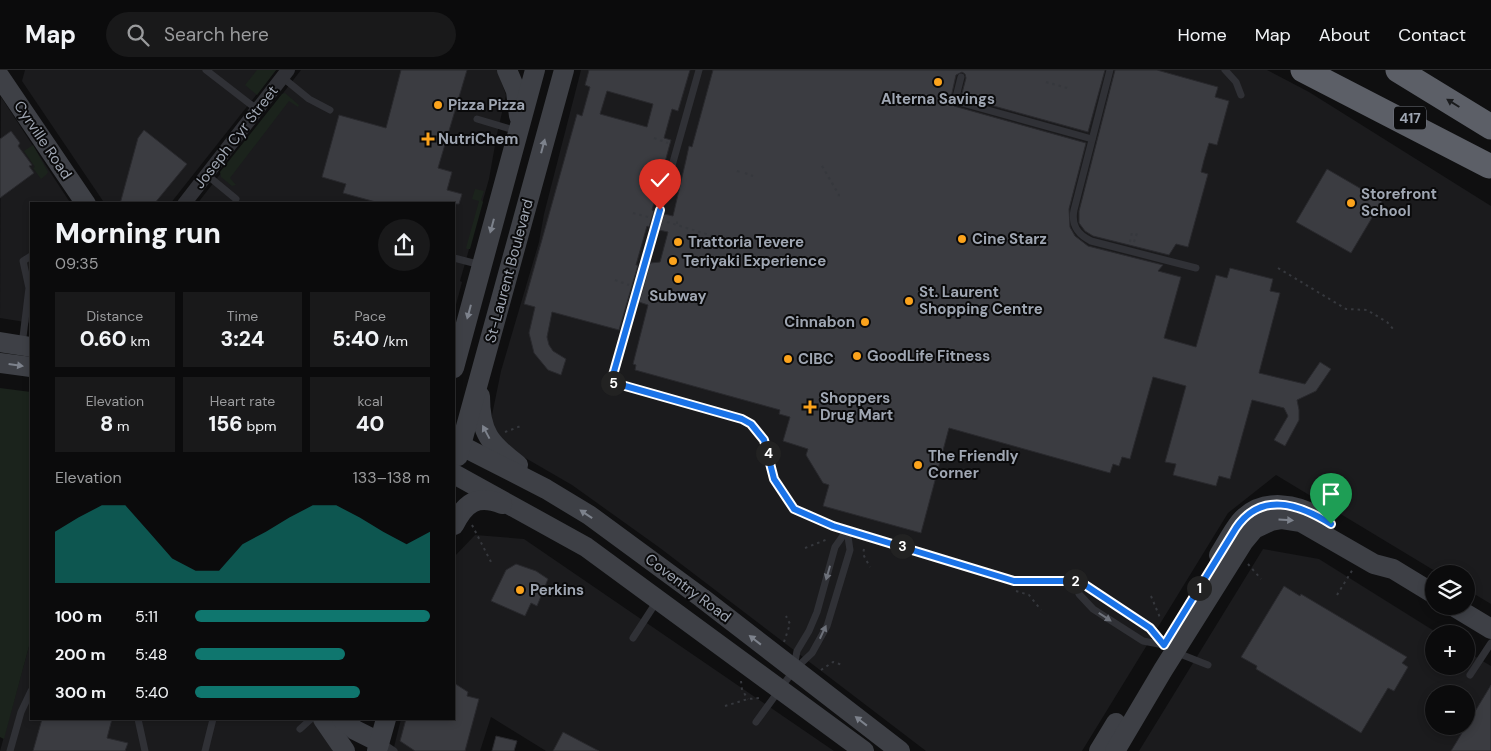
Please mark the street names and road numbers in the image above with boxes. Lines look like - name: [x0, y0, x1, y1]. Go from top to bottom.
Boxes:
- street label: Joseph Cyr Street: [189, 81, 283, 193]
- street label: Cyrville Road: [9, 97, 77, 183]
- road number: 417: [1394, 106, 1426, 129]
- street label: St-Laurent Boulevard: [480, 197, 538, 345]
- street label: Coventry Road: [641, 549, 735, 627]

